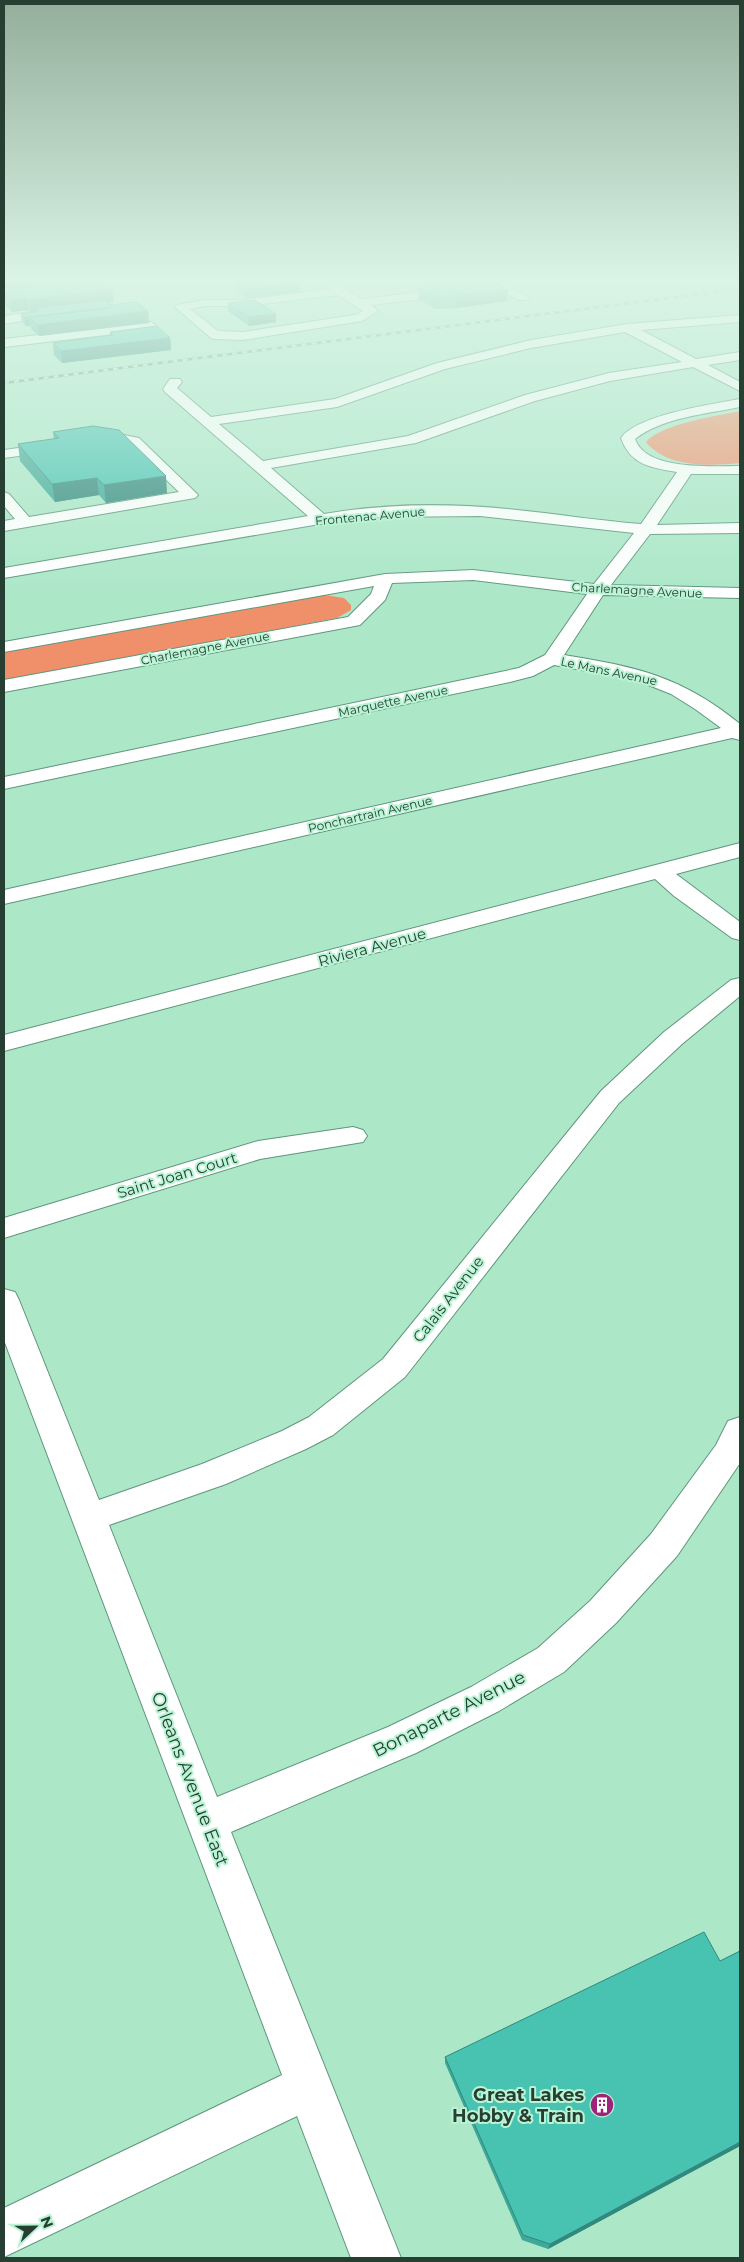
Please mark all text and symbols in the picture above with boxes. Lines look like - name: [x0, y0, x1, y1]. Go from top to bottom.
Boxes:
- street label: Frontenac Avenue: [315, 504, 425, 528]
- street label: Charlemagne Avenue: [571, 579, 703, 601]
- street label: Charlemagne Avenue: [139, 628, 271, 668]
- street label: Le Mans Avenue: [559, 653, 659, 689]
- street label: Marquette Avenue: [337, 682, 449, 720]
- street label: Ponchartrain Avenue: [306, 792, 434, 836]
- street label: Riviera Avenue: [316, 923, 428, 971]
- street label: Saint Joan Court: [115, 1148, 239, 1202]
- street label: Calais Avenue: [408, 1252, 488, 1346]
- street label: Bonaparte Avenue: [369, 1666, 529, 1762]
- street label: Orleans Avenue East: [147, 1689, 233, 1869]
- place label: Great Lakes Hobby & Train: [452, 2084, 584, 2127]
- building icon: Great Lakes Hobby & Train: [589, 2092, 615, 2118]
- north arrow: [10, 2202, 60, 2252]
- text: N: [37, 2214, 58, 2231]

